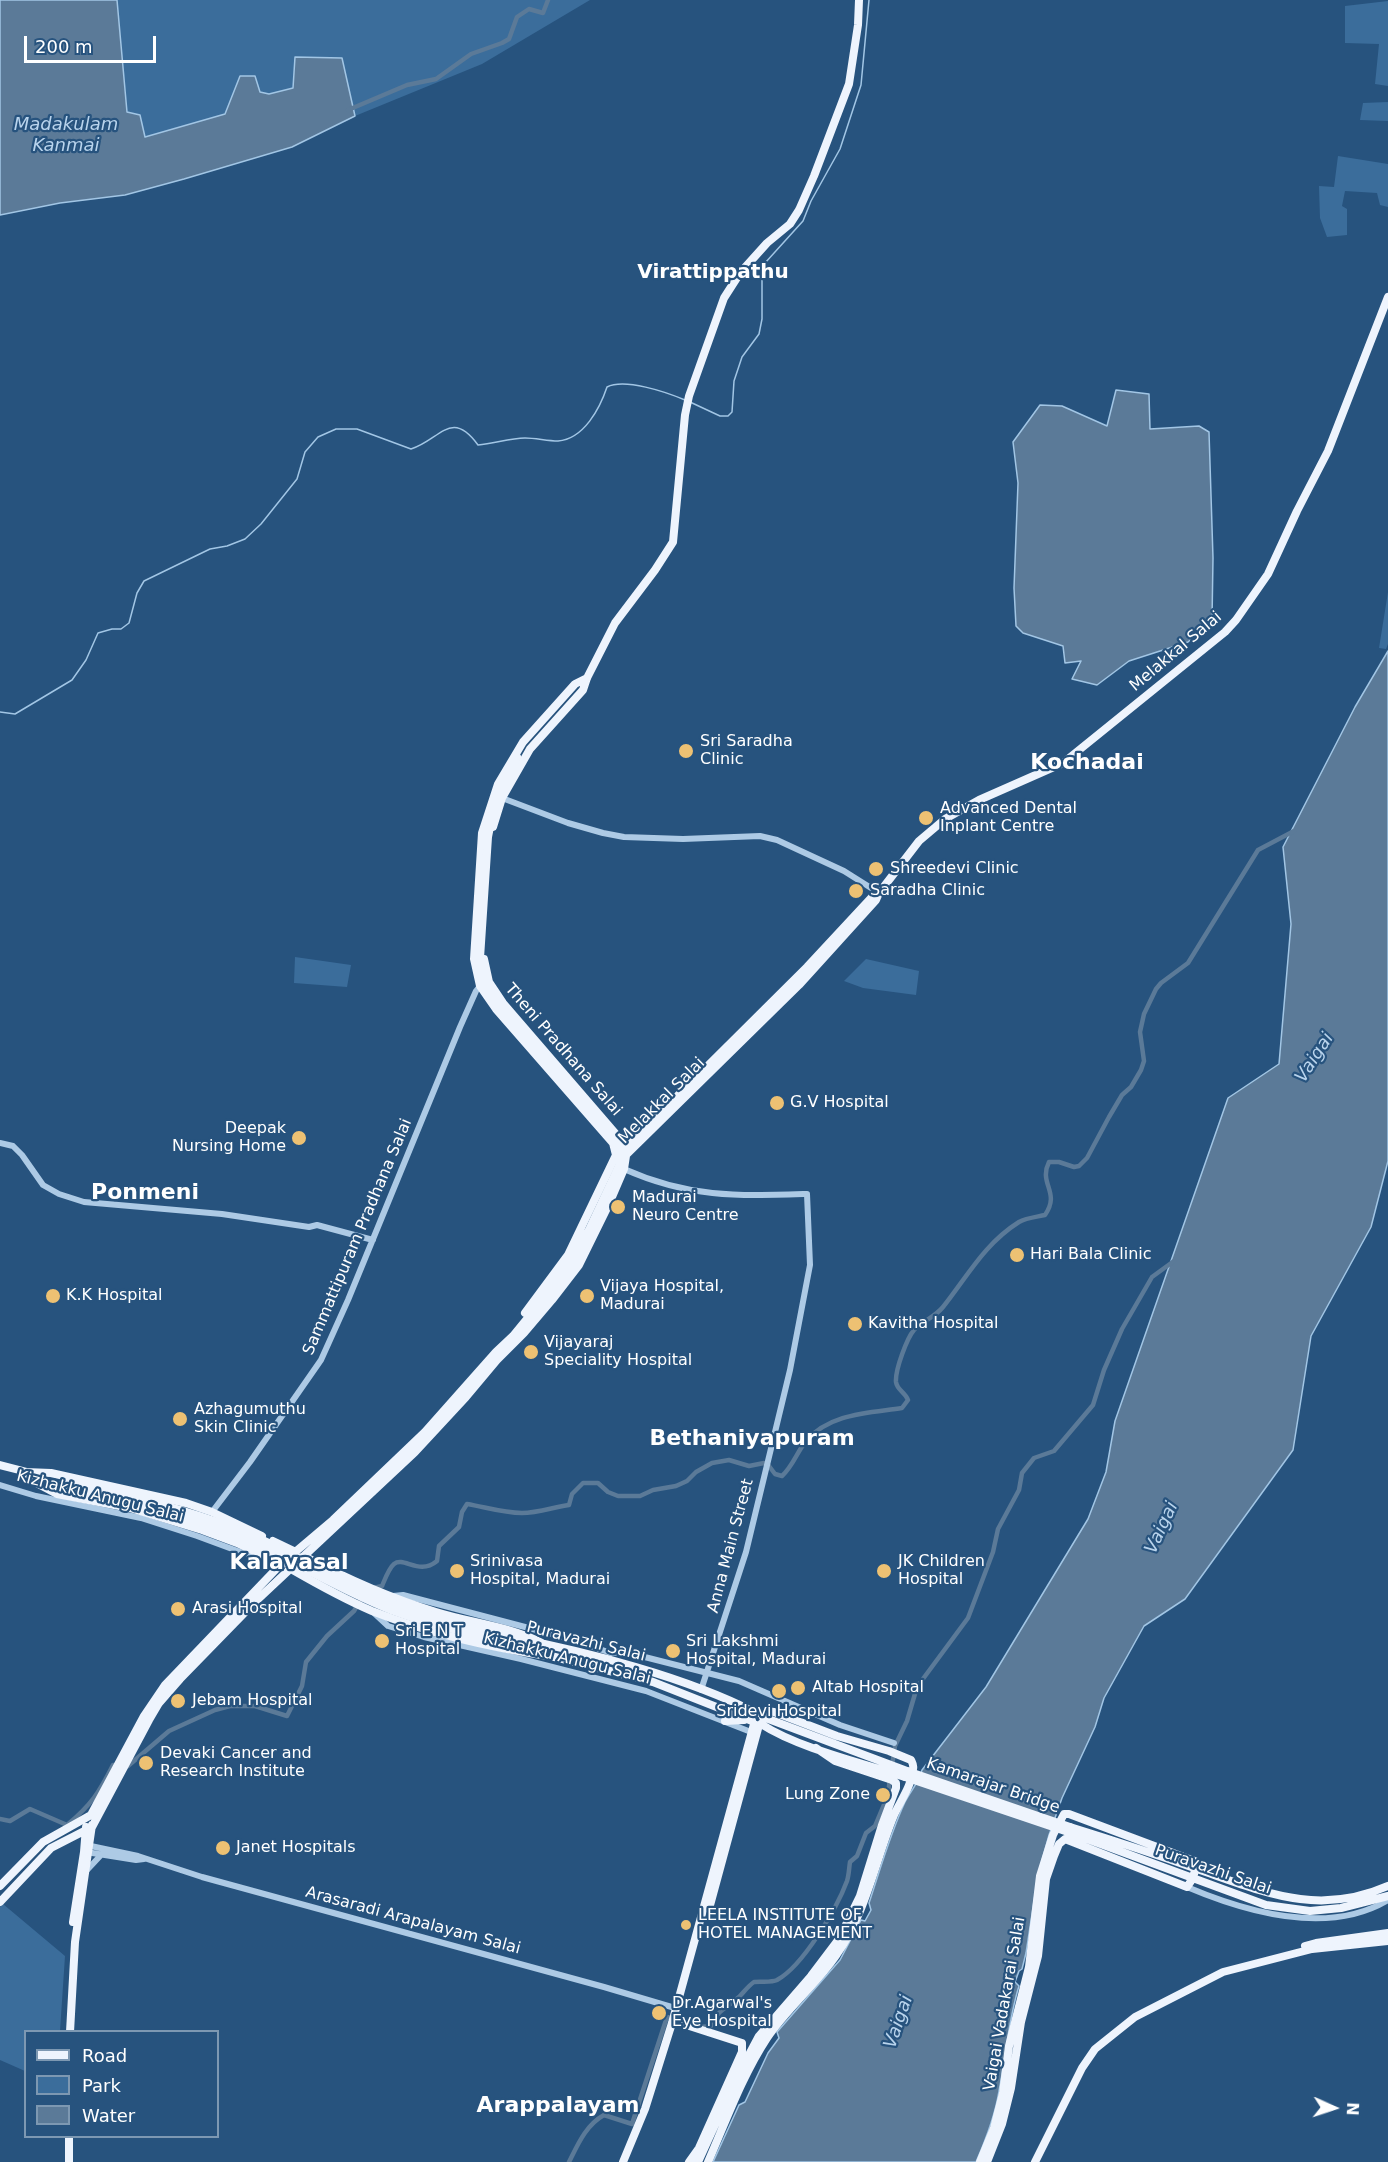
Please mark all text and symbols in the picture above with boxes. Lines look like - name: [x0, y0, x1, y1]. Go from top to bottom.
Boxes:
- scale bar: [27, 24, 159, 62]
- text: 200 m: [35, 36, 93, 57]
- water label: Madakulam Kanmai: [14, 114, 118, 156]
- district label: Virattippathu: [637, 261, 789, 285]
- street label: Melakkal Salai: [1126, 608, 1226, 696]
- place label: Sri Saradha Clinic: [700, 732, 793, 770]
- marker: Sri Saradha Clinic: [677, 742, 695, 760]
- district label: Kochadai: [1030, 750, 1144, 776]
- place label: Advanced Dental Inplant Centre: [940, 799, 1077, 837]
- marker: Advanced Dental Inplant Centre: [917, 809, 935, 827]
- place label: Shreedevi Clinic: [890, 859, 1019, 879]
- marker: Shreedevi Clinic: [867, 860, 885, 878]
- place label: Saradha Clinic: [870, 881, 985, 901]
- marker: Saradha Clinic: [847, 882, 865, 900]
- street label: Theni Pradhana Salai: [500, 980, 626, 1120]
- water label: Vaigai: [1291, 1029, 1339, 1087]
- street label: Melakkal Salai: [615, 1054, 709, 1148]
- place label: G.V Hospital: [790, 1093, 889, 1113]
- marker: G.V Hospital: [768, 1094, 786, 1112]
- street label: Sammattipuram Pradhana Salai: [299, 1116, 417, 1358]
- place label: Deepak Nursing Home: [172, 1119, 286, 1157]
- marker: Deepak Nursing Home: [290, 1129, 308, 1147]
- district label: Ponmeni: [91, 1180, 199, 1206]
- place label: Madurai Neuro Centre: [632, 1188, 739, 1226]
- marker: Madurai Neuro Centre: [609, 1198, 627, 1216]
- place label: Hari Bala Clinic: [1030, 1245, 1152, 1265]
- marker: Hari Bala Clinic: [1008, 1246, 1026, 1264]
- place label: Vijaya Hospital, Madurai: [600, 1277, 724, 1315]
- place label: K.K Hospital: [66, 1286, 162, 1306]
- marker: K.K Hospital: [44, 1287, 62, 1305]
- marker: Vijaya Hospital, Madurai: [578, 1287, 596, 1305]
- place label: Kavitha Hospital: [868, 1314, 999, 1334]
- marker: Kavitha Hospital: [846, 1315, 864, 1333]
- place label: Vijayaraj Speciality Hospital: [544, 1333, 692, 1371]
- marker: Vijayaraj Speciality Hospital: [522, 1343, 540, 1361]
- place label: Azhagumuthu Skin Clinic: [194, 1400, 306, 1438]
- marker: Azhagumuthu Skin Clinic: [171, 1410, 189, 1428]
- district label: Bethaniyapuram: [649, 1426, 855, 1452]
- street label: Kizhakku Anugu Salai: [14, 1467, 186, 1527]
- street label: Anna Main Street: [704, 1477, 758, 1615]
- water label: Vaigai: [1141, 1499, 1183, 1557]
- district label: Kalavasal: [230, 1550, 348, 1576]
- place label: Srinivasa Hospital, Madurai: [470, 1552, 610, 1590]
- place label: JK Children Hospital: [898, 1552, 985, 1590]
- marker: Srinivasa Hospital, Madurai: [448, 1562, 466, 1580]
- marker: JK Children Hospital: [875, 1562, 893, 1580]
- place label: Arasi Hospital: [192, 1599, 302, 1619]
- marker: Arasi Hospital: [169, 1600, 187, 1618]
- street label: Puravazhi Salai: [525, 1618, 647, 1666]
- place label: Sri E N T Hospital: [395, 1622, 463, 1660]
- street label: Kizhakku Anugu Salai: [481, 1629, 653, 1689]
- marker: Sri E N T Hospital: [373, 1632, 391, 1650]
- place label: Sri Lakshmi Hospital, Madurai: [686, 1632, 826, 1670]
- marker: Sri Lakshmi Hospital, Madurai: [664, 1642, 682, 1660]
- place label: Altab Hospital: [812, 1678, 924, 1698]
- marker: Altab Hospital: [789, 1679, 807, 1697]
- marker: Sridevi Hospital: [770, 1682, 788, 1700]
- place label: Jebam Hospital: [192, 1691, 312, 1711]
- marker: Jebam Hospital: [169, 1692, 187, 1710]
- place label: Sridevi Hospital: [716, 1702, 842, 1722]
- place label: Devaki Cancer and Research Institute: [160, 1744, 312, 1782]
- marker: Devaki Cancer and Research Institute: [137, 1754, 155, 1772]
- street label: Kamarajar Bridge: [924, 1754, 1062, 1818]
- place label: Lung Zone: [785, 1785, 870, 1805]
- marker: Lung Zone: [874, 1786, 892, 1804]
- place label: Janet Hospitals: [236, 1838, 355, 1858]
- marker: Janet Hospitals: [214, 1839, 232, 1857]
- street label: Puravazhi Salai: [1152, 1841, 1274, 1899]
- street label: Arasaradi Arapalayam Salai: [303, 1883, 523, 1959]
- place label: LEELA INSTITUTE OF HOTEL MANAGEMENT: [698, 1906, 872, 1944]
- street label: Vaigai Vadakarai Salai: [980, 1916, 1030, 2092]
- marker: LEELA INSTITUTE OF HOTEL MANAGEMENT: [679, 1918, 693, 1932]
- water label: Vaigai: [880, 1993, 918, 2051]
- place label: Dr.Agarwal's Eye Hospital: [672, 1994, 772, 2032]
- marker: Dr.Agarwal's Eye Hospital: [650, 2004, 668, 2022]
- legend: [24, 2030, 219, 2138]
- text: Road: [82, 2045, 127, 2066]
- text: Park: [82, 2075, 121, 2096]
- north arrow: [1304, 2078, 1364, 2138]
- district label: Arappalayam: [477, 2093, 639, 2119]
- text: N: [1343, 2102, 1362, 2116]
- text: Water: [82, 2105, 135, 2126]

